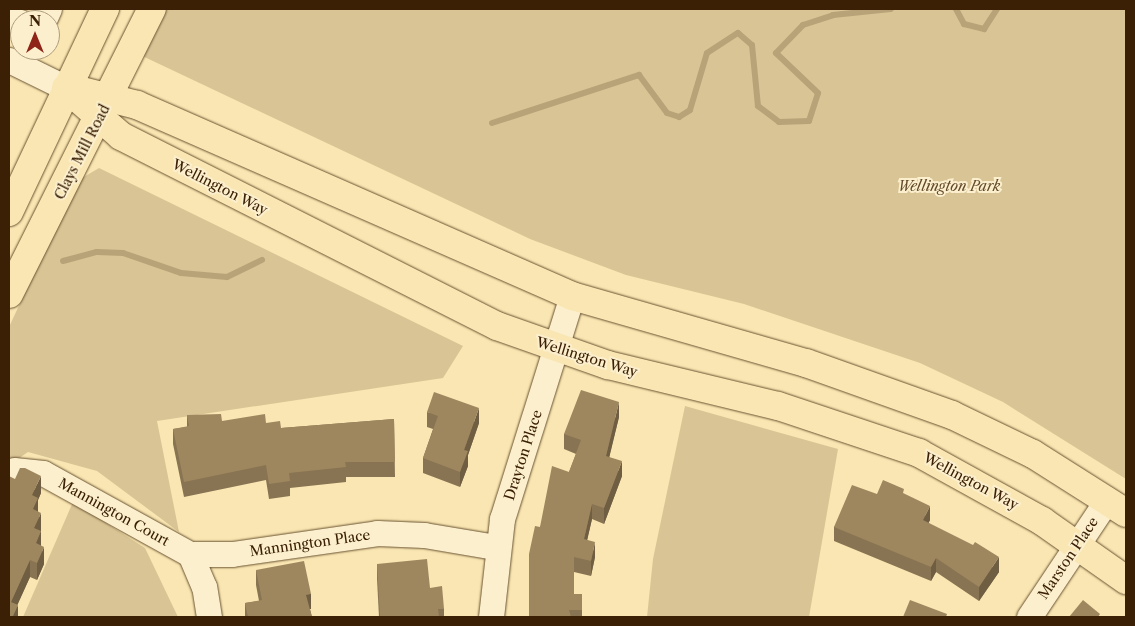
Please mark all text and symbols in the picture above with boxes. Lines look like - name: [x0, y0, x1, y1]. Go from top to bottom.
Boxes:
- north arrow: [10, 10, 60, 60]
- text: N: [29, 12, 41, 30]
- street label: Clays Mill Road: [51, 102, 113, 202]
- street label: Wellington Way: [169, 156, 271, 218]
- park label: Wellington Park: [898, 178, 1000, 194]
- street label: Wellington Way: [534, 334, 640, 380]
- street label: Drayton Place: [500, 408, 546, 502]
- street label: Wellington Way: [920, 449, 1022, 513]
- street label: Mannington Court: [56, 475, 172, 549]
- street label: Marston Place: [1034, 514, 1102, 602]
- street label: Mannington Place: [249, 526, 371, 560]

